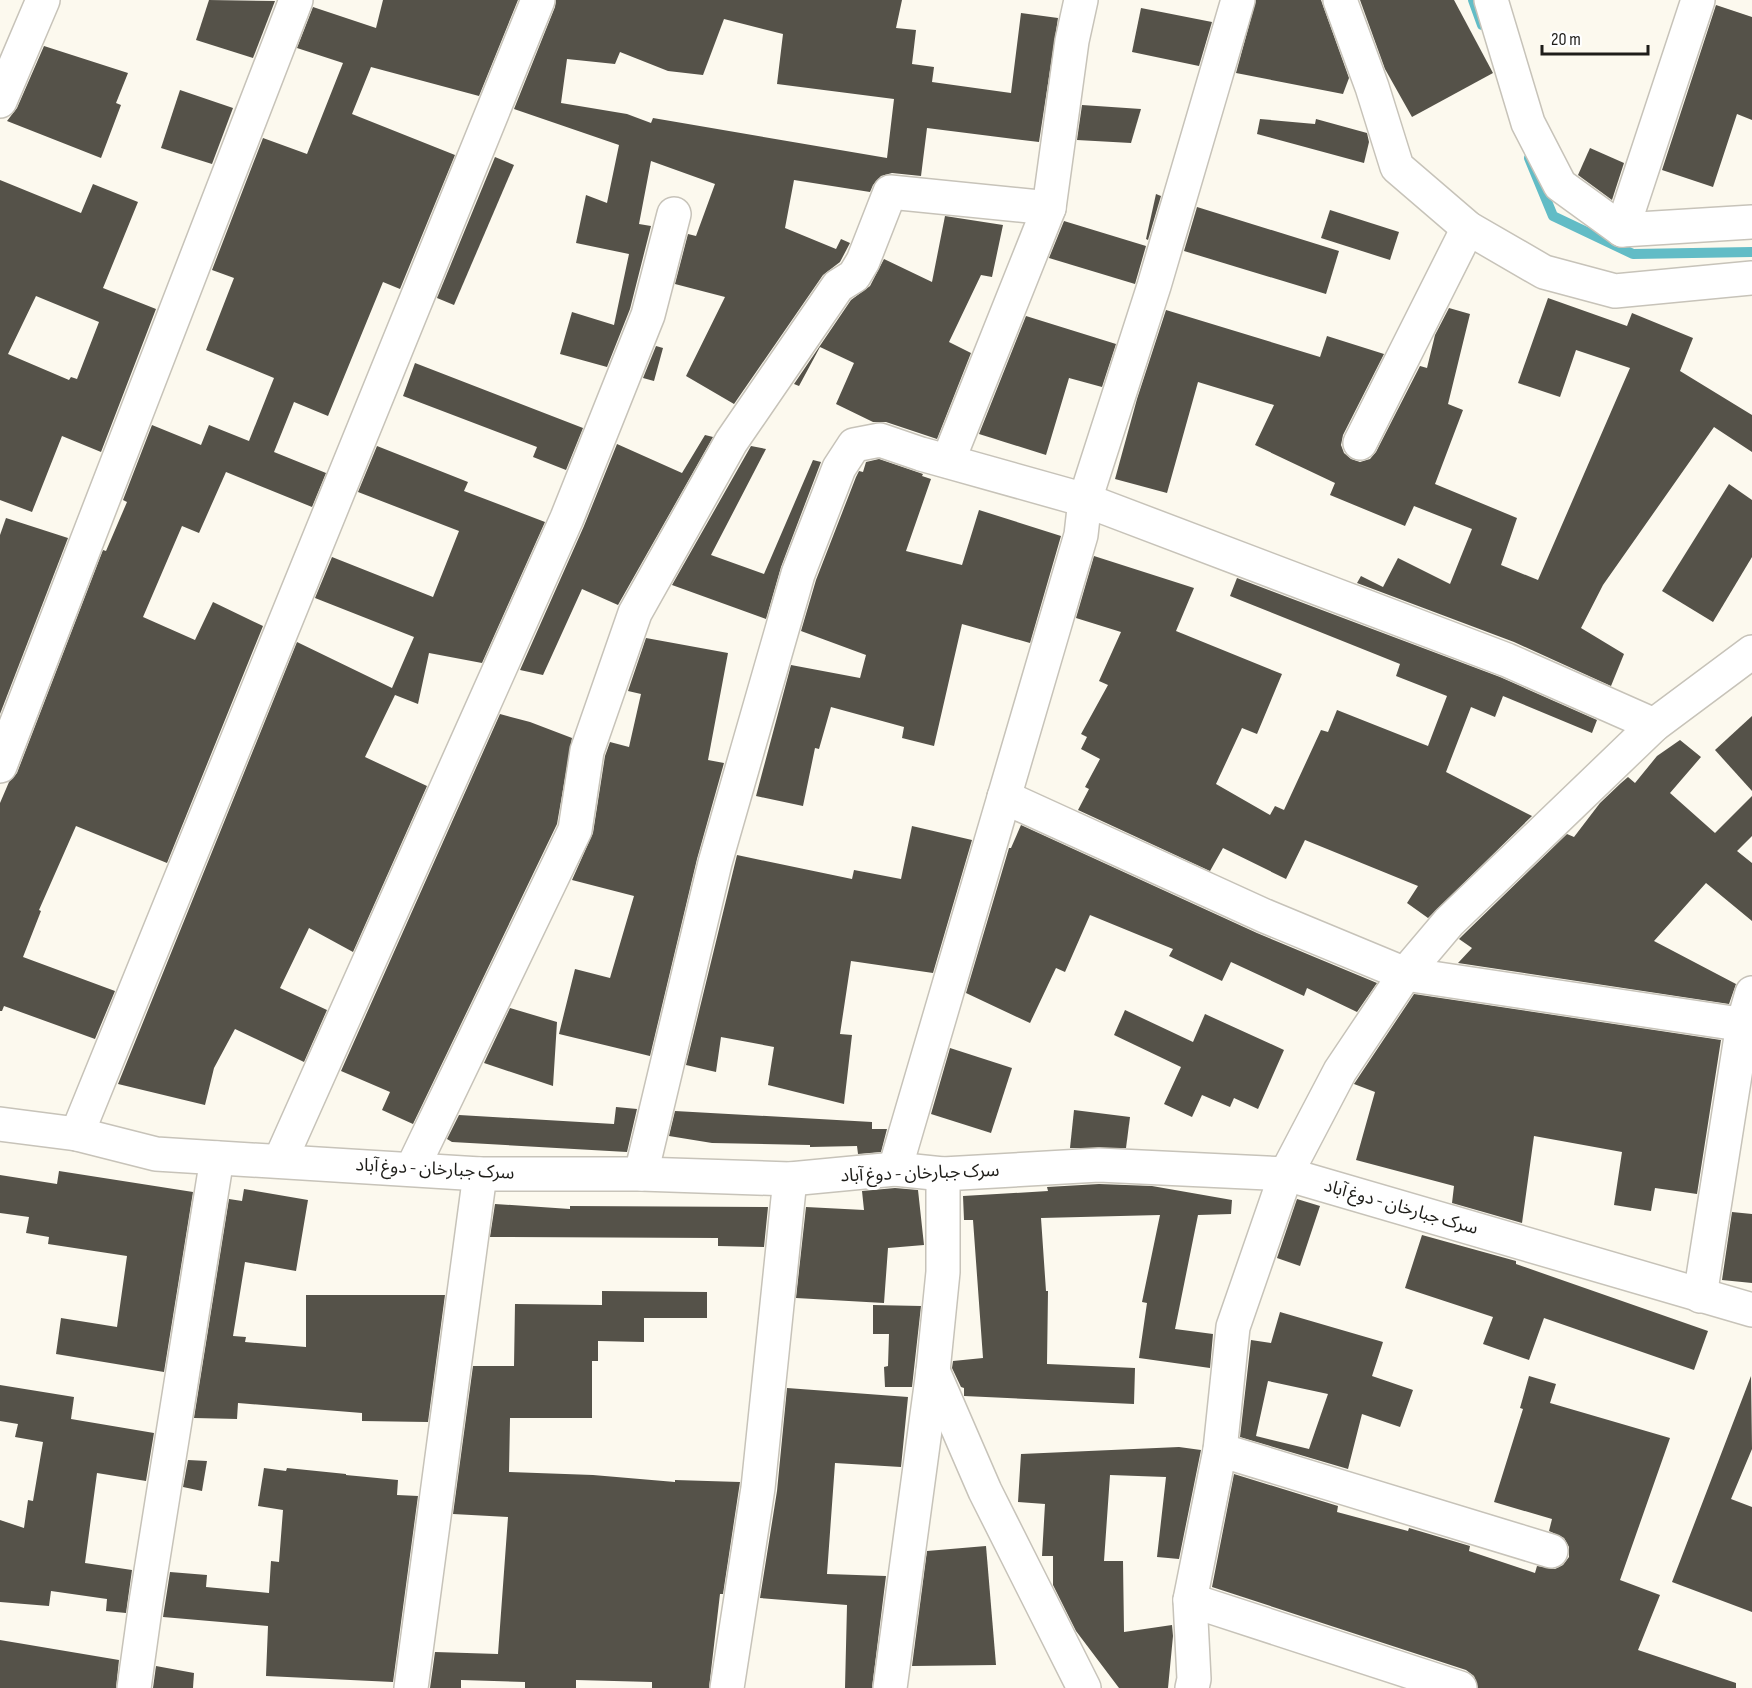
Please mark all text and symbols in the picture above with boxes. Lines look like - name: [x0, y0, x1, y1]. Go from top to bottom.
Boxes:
- scale bar: [1542, 18, 1648, 56]
- text: 20 m: [1551, 29, 1581, 50]
- street label: سرک جبارخان - دوغ آباد: [355, 1154, 515, 1187]
- street label: سرک جبارخان - دوغ آباد: [840, 1160, 1000, 1189]
- street label: سرک جبارخان - دوغ آباد: [1321, 1175, 1480, 1242]

